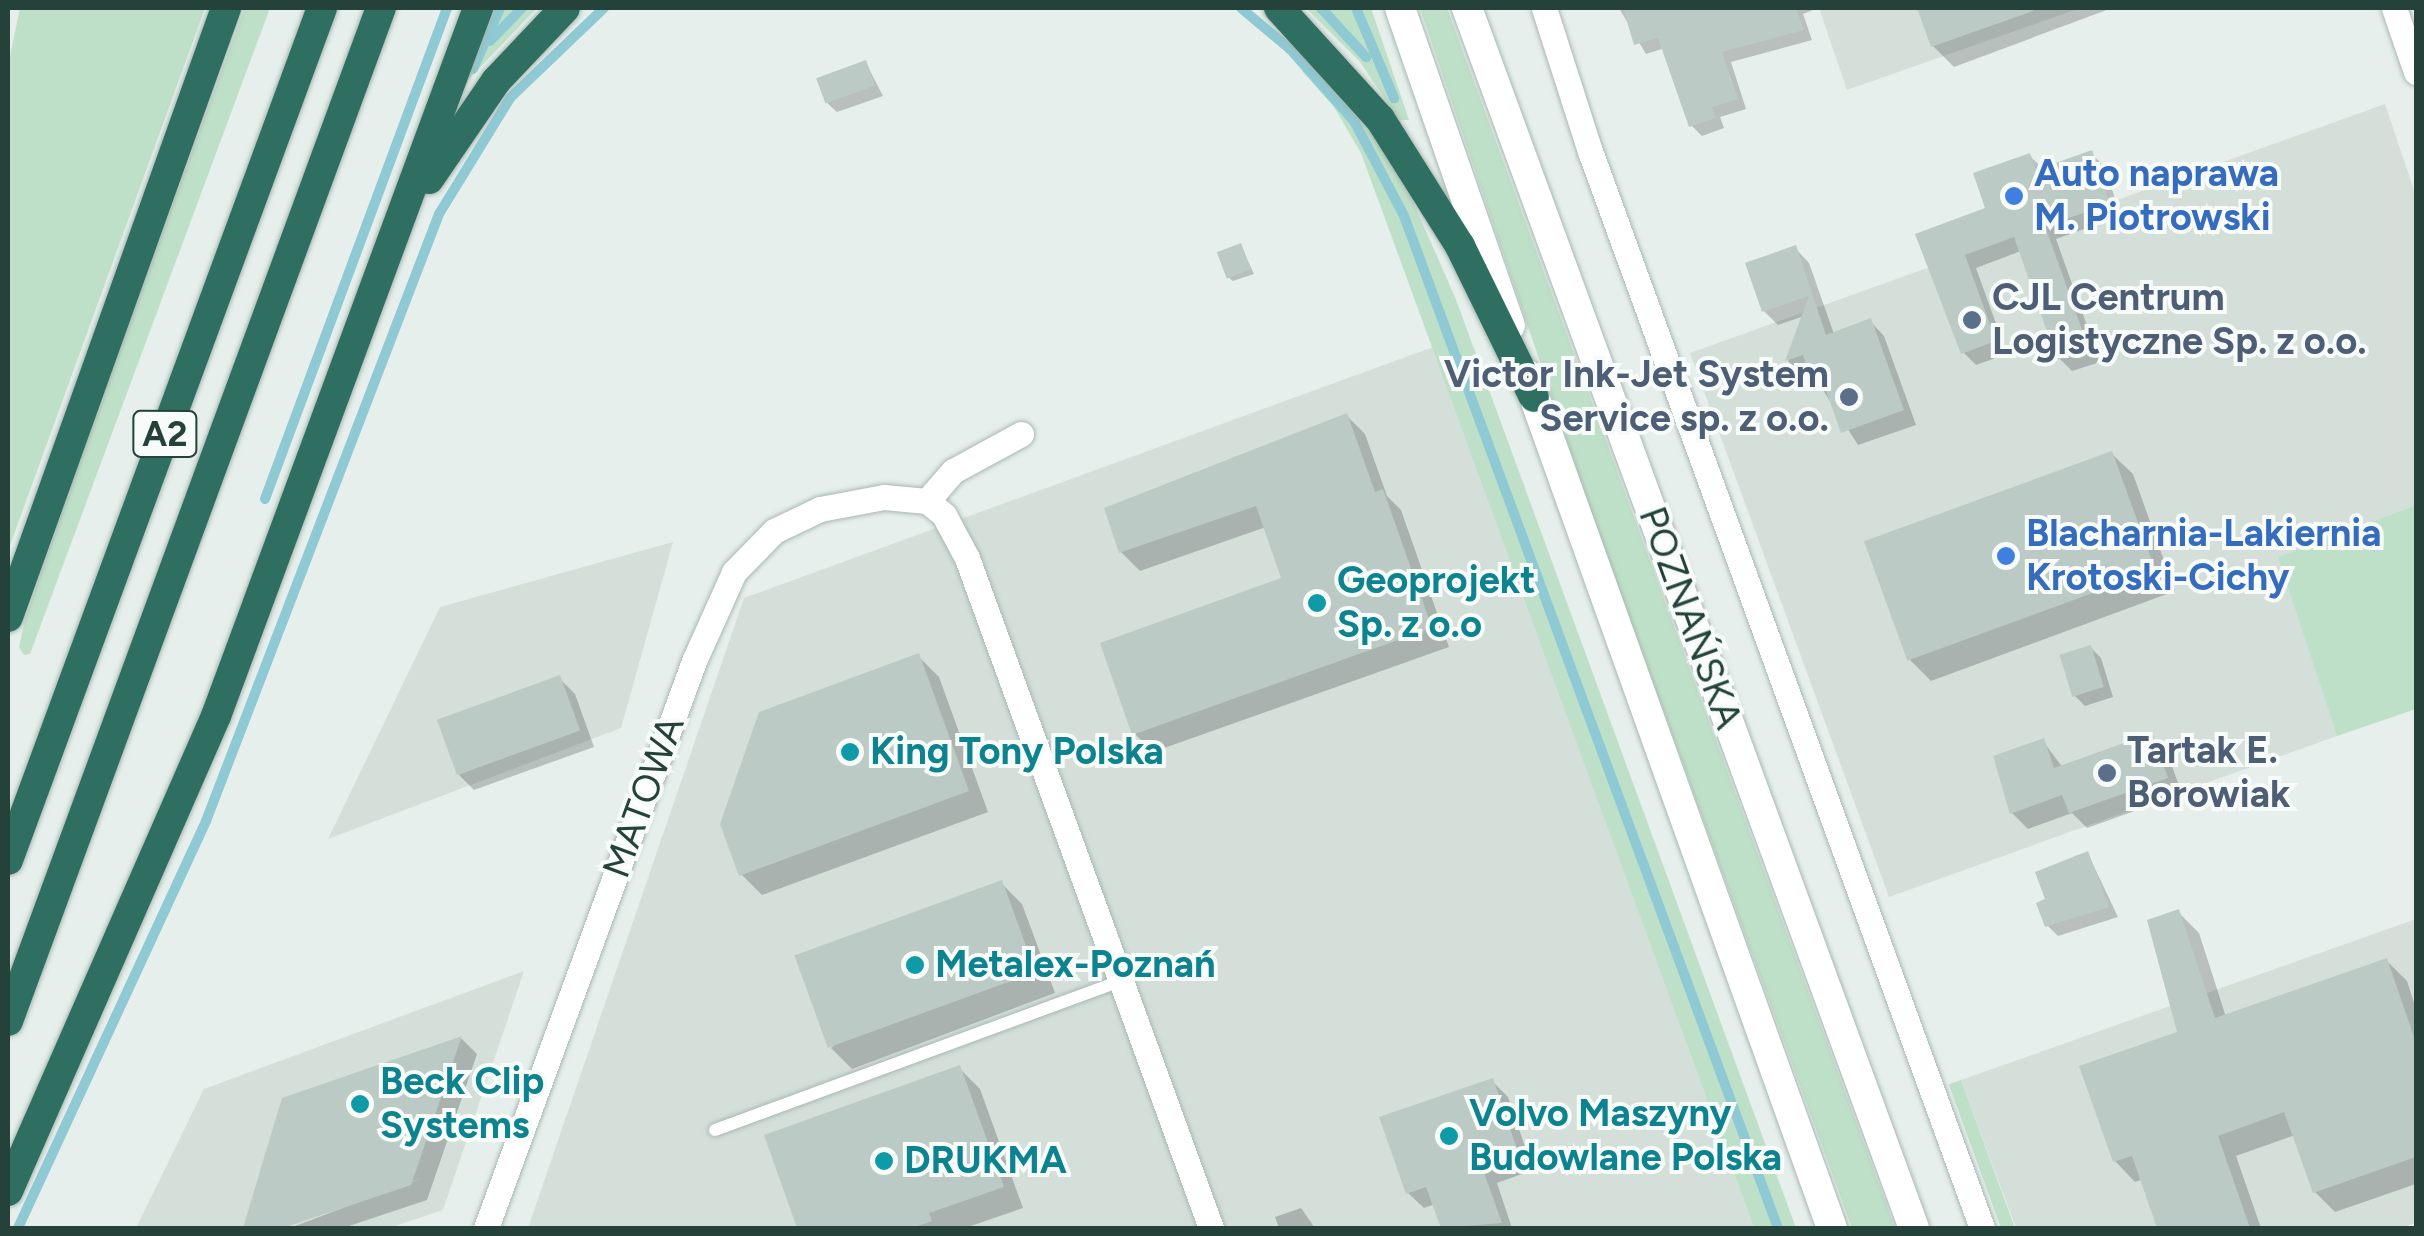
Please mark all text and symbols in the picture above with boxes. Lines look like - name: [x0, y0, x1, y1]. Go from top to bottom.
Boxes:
- place label: Auto naprawa M. Piotrowski: [2034, 151, 2279, 240]
- marker: Auto naprawa M. Piotrowski: [2003, 185, 2025, 207]
- place label: CJL Centrum Logistyczne Sp. z o.o.: [1992, 275, 2367, 364]
- marker: CJL Centrum Logistyczne Sp. z o.o.: [1961, 309, 1983, 331]
- place label: Victor Ink-Jet System Service sp. z o.o.: [1444, 352, 1829, 442]
- marker: Victor Ink-Jet System Service sp. z o.o.: [1838, 386, 1860, 408]
- road number: A2: [130, 404, 200, 464]
- street label: POZNAŃSKA: [1629, 501, 1751, 735]
- place label: Blacharnia-Lakiernia Krotoski-Cichy: [2026, 511, 2382, 600]
- marker: Blacharnia-Lakiernia Krotoski-Cichy: [1995, 545, 2017, 567]
- place label: Geoprojekt Sp. z o.o: [1337, 558, 1536, 648]
- marker: Geoprojekt Sp. z o.o: [1306, 592, 1328, 614]
- street label: MATOWA: [594, 710, 694, 884]
- place label: Tartak E. Borowiak: [2127, 728, 2290, 818]
- place label: King Tony Polska: [870, 729, 1164, 775]
- marker: King Tony Polska: [839, 741, 861, 763]
- marker: Tartak E. Borowiak: [2096, 762, 2118, 784]
- place label: Metalex-Poznań: [935, 942, 1216, 988]
- marker: Metalex-Poznań: [904, 954, 926, 976]
- place label: Beck Clip Systems: [380, 1059, 544, 1148]
- place label: Volvo Maszyny Budowlane Polska: [1469, 1091, 1782, 1180]
- marker: Beck Clip Systems: [349, 1093, 371, 1115]
- marker: Volvo Maszyny Budowlane Polska: [1438, 1125, 1460, 1147]
- place label: DRUKMA: [904, 1138, 1067, 1184]
- marker: DRUKMA: [873, 1150, 895, 1172]

